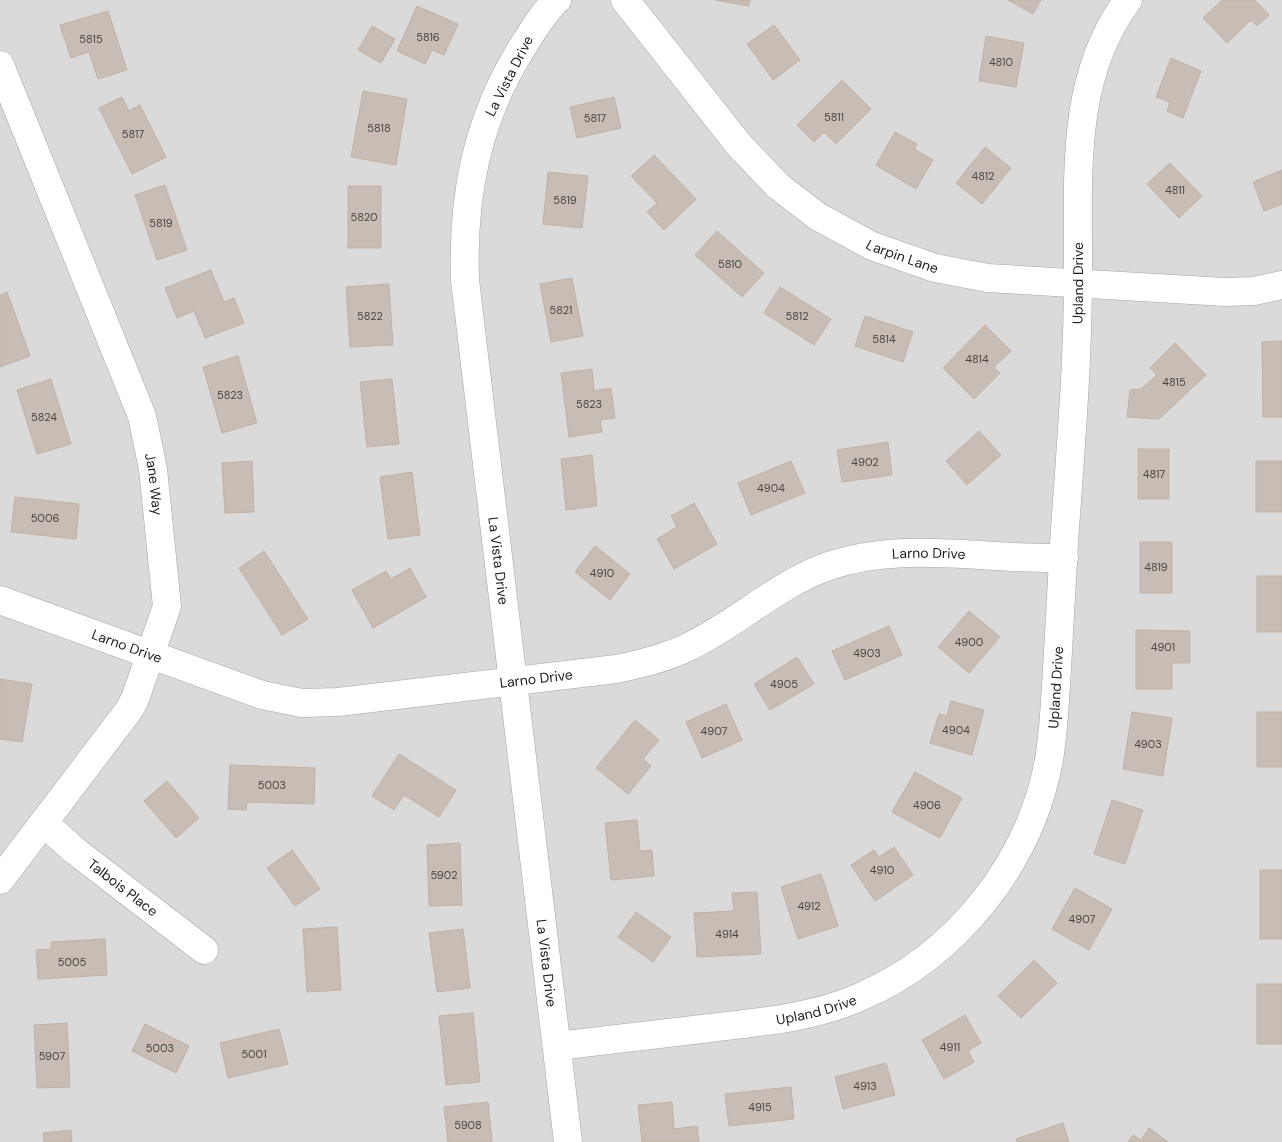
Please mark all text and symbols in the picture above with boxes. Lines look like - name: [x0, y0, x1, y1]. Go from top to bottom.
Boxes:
- house number: 5816: [416, 30, 440, 44]
- house number: 5815: [79, 32, 103, 46]
- street label: La Vista Drive: [481, 33, 537, 119]
- house number: 4810: [989, 55, 1013, 69]
- house number: 5811: [824, 110, 844, 124]
- house number: 5817: [584, 111, 606, 125]
- house number: 5818: [367, 121, 391, 135]
- house number: 5817: [122, 127, 144, 141]
- house number: 4812: [972, 169, 994, 183]
- house number: 4811: [1165, 183, 1185, 197]
- house number: 5819: [553, 193, 577, 207]
- house number: 5820: [351, 210, 377, 224]
- house number: 5819: [149, 216, 173, 230]
- street label: Larpin Lane: [863, 235, 941, 277]
- street label: Upland Drive: [1068, 242, 1087, 324]
- house number: 5810: [718, 257, 742, 271]
- house number: 5821: [550, 303, 572, 317]
- house number: 5822: [357, 309, 383, 323]
- house number: 5812: [786, 309, 808, 323]
- house number: 5814: [872, 332, 896, 346]
- house number: 4814: [965, 352, 989, 366]
- house number: 4815: [1162, 375, 1186, 389]
- house number: 5823: [217, 388, 243, 402]
- house number: 5823: [576, 397, 602, 411]
- house number: 5824: [31, 410, 57, 424]
- street label: Jane Way: [141, 452, 167, 516]
- house number: 4902: [851, 455, 879, 469]
- house number: 4817: [1143, 467, 1165, 481]
- house number: 4904: [757, 481, 785, 495]
- house number: 5006: [31, 511, 59, 525]
- street label: La Vista Drive: [484, 516, 513, 606]
- street label: Larno Drive: [891, 544, 966, 563]
- house number: 4819: [1144, 560, 1168, 574]
- house number: 4910: [590, 566, 614, 580]
- street label: Larno Drive: [89, 625, 165, 667]
- house number: 4900: [955, 635, 983, 649]
- house number: 4901: [1151, 640, 1175, 654]
- house number: 4903: [853, 646, 881, 660]
- street label: Upland Drive: [1044, 646, 1067, 729]
- street label: Larno Drive: [499, 665, 574, 692]
- house number: 4905: [770, 677, 798, 691]
- house number: 4904: [942, 723, 970, 737]
- house number: 4907: [701, 724, 728, 738]
- house number: 4903: [1134, 737, 1162, 751]
- house number: 5003: [258, 778, 286, 792]
- house number: 4906: [913, 798, 941, 812]
- street label: Talbois Place: [84, 855, 162, 920]
- house number: 4910: [870, 863, 894, 877]
- house number: 5902: [430, 868, 458, 882]
- house number: 4912: [797, 899, 821, 913]
- house number: 4907: [1069, 912, 1096, 926]
- street label: La Vista Drive: [532, 918, 561, 1008]
- house number: 4914: [715, 927, 739, 941]
- house number: 5005: [58, 955, 87, 969]
- street label: Upland Drive: [775, 990, 859, 1029]
- house number: 4911: [940, 1040, 960, 1054]
- house number: 5003: [146, 1041, 174, 1055]
- house number: 5001: [241, 1047, 267, 1061]
- house number: 5907: [39, 1049, 65, 1063]
- house number: 4913: [853, 1079, 877, 1093]
- house number: 4915: [748, 1100, 772, 1114]
- house number: 5908: [454, 1118, 482, 1132]

